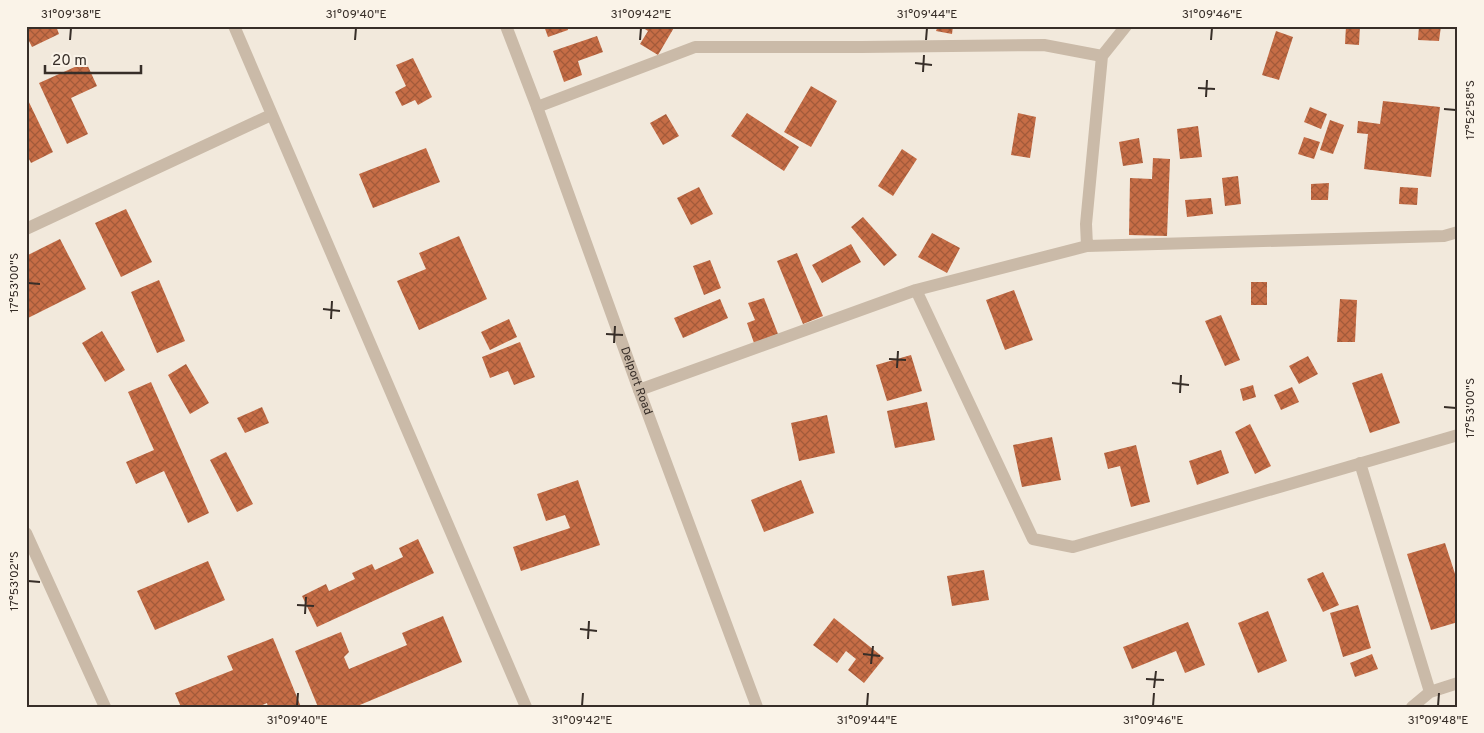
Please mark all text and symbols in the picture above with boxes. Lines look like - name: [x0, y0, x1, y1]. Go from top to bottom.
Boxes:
- text: 31°09'38"E: [41, 7, 101, 23]
- text: 31°09'40"E: [325, 7, 387, 23]
- text: 31°09'42"E: [611, 7, 671, 23]
- text: 31°09'44"E: [897, 7, 957, 23]
- text: 31°09'46"E: [1182, 7, 1242, 23]
- scale bar: [45, 42, 141, 74]
- text: 20 m: [52, 52, 87, 71]
- text: 17°52'58"S: [1463, 80, 1479, 140]
- text: 17°53'00"S: [7, 253, 23, 313]
- street label: Delport Road: [616, 345, 656, 417]
- text: 17°53'00"S: [1463, 378, 1479, 438]
- text: 17°53'02"S: [7, 551, 23, 611]
- text: 31°09'40"E: [266, 713, 328, 729]
- text: 31°09'42"E: [552, 713, 612, 729]
- text: 31°09'44"E: [837, 713, 897, 729]
- text: 31°09'46"E: [1123, 713, 1183, 729]
- text: 31°09'48"E: [1408, 713, 1468, 729]

